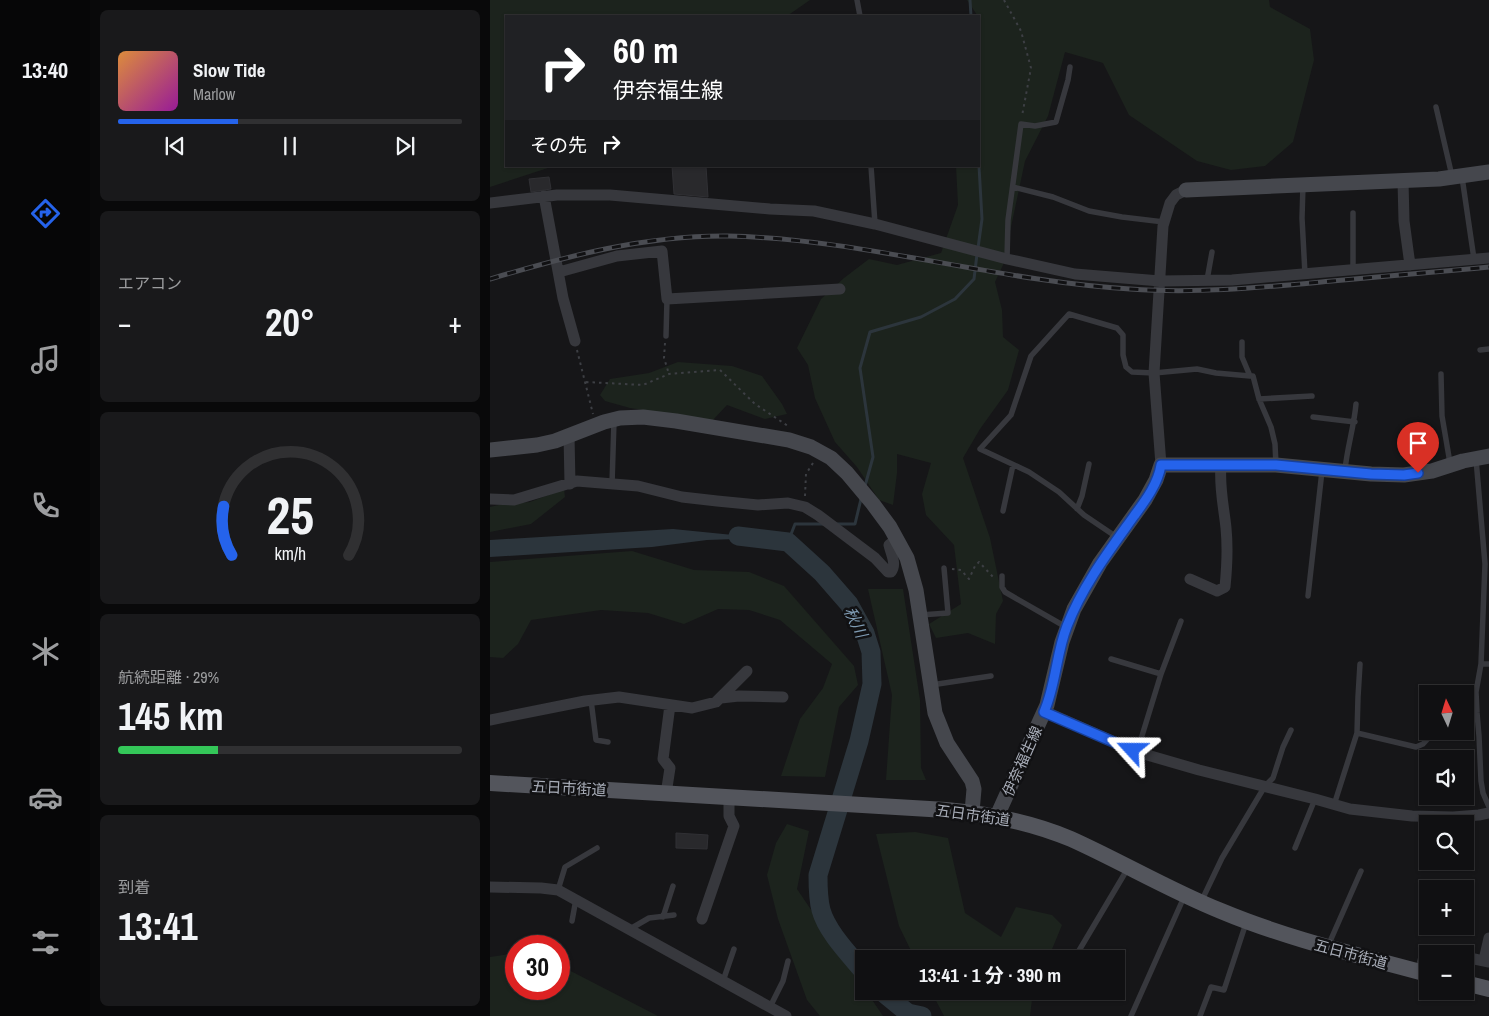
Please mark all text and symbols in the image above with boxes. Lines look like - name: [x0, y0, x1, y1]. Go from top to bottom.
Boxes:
- text: 60 m: [613, 27, 678, 74]
- icon: right: [530, 35, 595, 100]
- text: 13:40: [22, 55, 68, 85]
- text: Slow Tide: [193, 57, 265, 83]
- text: 伊奈福生線: [613, 75, 723, 105]
- text: Marlow: [193, 83, 235, 105]
- icon: right: [597, 130, 625, 158]
- icon: previous: [161, 132, 189, 160]
- icon: pause: [276, 132, 304, 160]
- icon: next: [391, 132, 419, 160]
- text: その先: [530, 132, 587, 158]
- icon: directions: [28, 196, 63, 231]
- text: エアコン: [118, 272, 182, 294]
- text: 20°: [265, 297, 315, 348]
- text: −: [118, 304, 131, 342]
- text: +: [449, 304, 462, 342]
- icon: music: [28, 342, 63, 377]
- pin: [1397, 422, 1439, 473]
- icon: arrive: [1404, 429, 1432, 457]
- text: 25: [266, 480, 314, 550]
- icon: phone: [28, 488, 63, 523]
- text: km/h: [274, 542, 306, 566]
- water label: 秋川: [839, 603, 874, 643]
- icon: climate: [28, 634, 63, 669]
- text: 航続距離 · 29%: [118, 666, 219, 688]
- north arrow: [1419, 685, 1474, 740]
- map controls: [1419, 685, 1474, 1000]
- text: 145 km: [118, 691, 224, 742]
- street label: 伊奈福生線: [997, 722, 1047, 800]
- position arrow: [1105, 723, 1157, 775]
- button: sound: [1419, 750, 1474, 805]
- street label: 五日市街道: [531, 776, 607, 800]
- icon: car: [28, 780, 63, 815]
- street label: 五日市街道: [934, 799, 1012, 831]
- button: search: [1419, 815, 1474, 870]
- text: 到着: [118, 876, 150, 898]
- button: +: [1419, 880, 1474, 935]
- text: 13:41: [118, 901, 198, 952]
- icon: filters: [28, 925, 63, 960]
- street label: 五日市街道: [1312, 934, 1390, 974]
- speed limit sign: 30: [505, 935, 570, 1000]
- button: −: [1419, 945, 1474, 1000]
- text: 13:41 · 1 分 · 390 m: [919, 962, 1061, 988]

